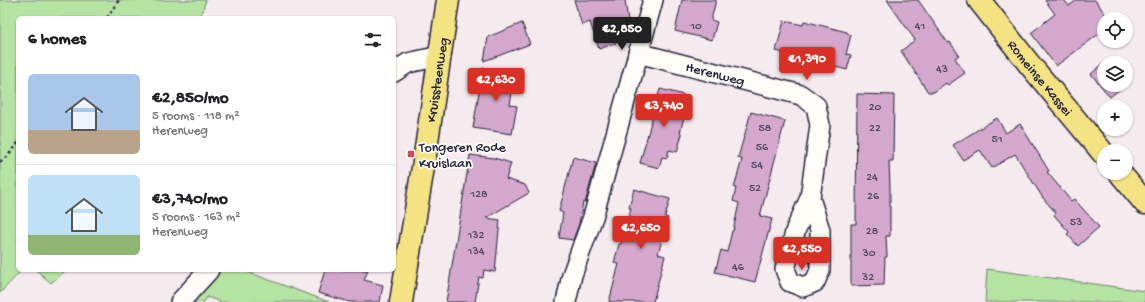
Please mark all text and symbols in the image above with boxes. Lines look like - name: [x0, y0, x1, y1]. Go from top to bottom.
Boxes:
- map controls: [1097, 12, 1133, 180]
- button: locate: [1097, 12, 1133, 48]
- pin: €2,850: [589, 17, 655, 51]
- house number: 10: [689, 20, 702, 34]
- house number: 41: [915, 20, 925, 34]
- text: €2,850: [602, 22, 642, 37]
- icon: filters: [362, 29, 384, 51]
- text: 6 homes: [28, 30, 86, 50]
- street label: Kruissteenweg: [424, 37, 453, 124]
- street label: Romeinse Kassei: [1003, 37, 1075, 121]
- pin: €1,390: [774, 47, 840, 81]
- text: €1,390: [788, 52, 826, 67]
- button: layers: [1097, 56, 1133, 92]
- street label: Herenweg: [684, 60, 746, 91]
- house number: 43: [936, 63, 948, 77]
- pin: €2,630: [463, 68, 529, 102]
- text: €2,630: [477, 73, 515, 88]
- text: €2,850/mo: [152, 89, 229, 109]
- icon: home: [60, 90, 108, 138]
- pin: €3,740: [631, 94, 697, 128]
- text: €3,740: [645, 99, 683, 114]
- button: +: [1097, 100, 1133, 136]
- house number: 20: [869, 101, 882, 115]
- text: 5 rooms · 118 m²: [152, 109, 239, 124]
- house number: 58: [759, 122, 772, 136]
- house number: 22: [869, 122, 881, 136]
- text: Herenweg: [152, 124, 208, 139]
- house number: 51: [991, 133, 1003, 147]
- place label: Tongeren Rode Kruislaan: [418, 140, 506, 173]
- house number: 56: [756, 141, 769, 155]
- button: −: [1097, 144, 1133, 180]
- marker: Tongeren Rode Kruislaan: [406, 149, 416, 159]
- house number: 54: [751, 159, 763, 173]
- house number: 24: [866, 171, 878, 185]
- house number: 52: [749, 182, 761, 196]
- house number: 128: [469, 188, 488, 202]
- text: €3,740/mo: [152, 190, 228, 210]
- house number: 26: [867, 190, 880, 204]
- icon: home: [60, 191, 108, 239]
- text: 5 rooms · 163 m²: [152, 210, 240, 225]
- pin: €2,650: [608, 216, 674, 250]
- house number: 53: [1070, 216, 1082, 230]
- text: €2,650: [622, 221, 661, 236]
- text: Herenweg: [152, 225, 208, 240]
- house number: 28: [866, 225, 879, 239]
- house number: 132: [467, 229, 485, 243]
- pin: €2,550: [769, 237, 835, 271]
- text: €2,550: [782, 242, 822, 257]
- house number: 134: [467, 245, 485, 259]
- house number: 30: [861, 247, 876, 261]
- house number: 46: [732, 261, 745, 275]
- house number: 32: [861, 271, 874, 285]

